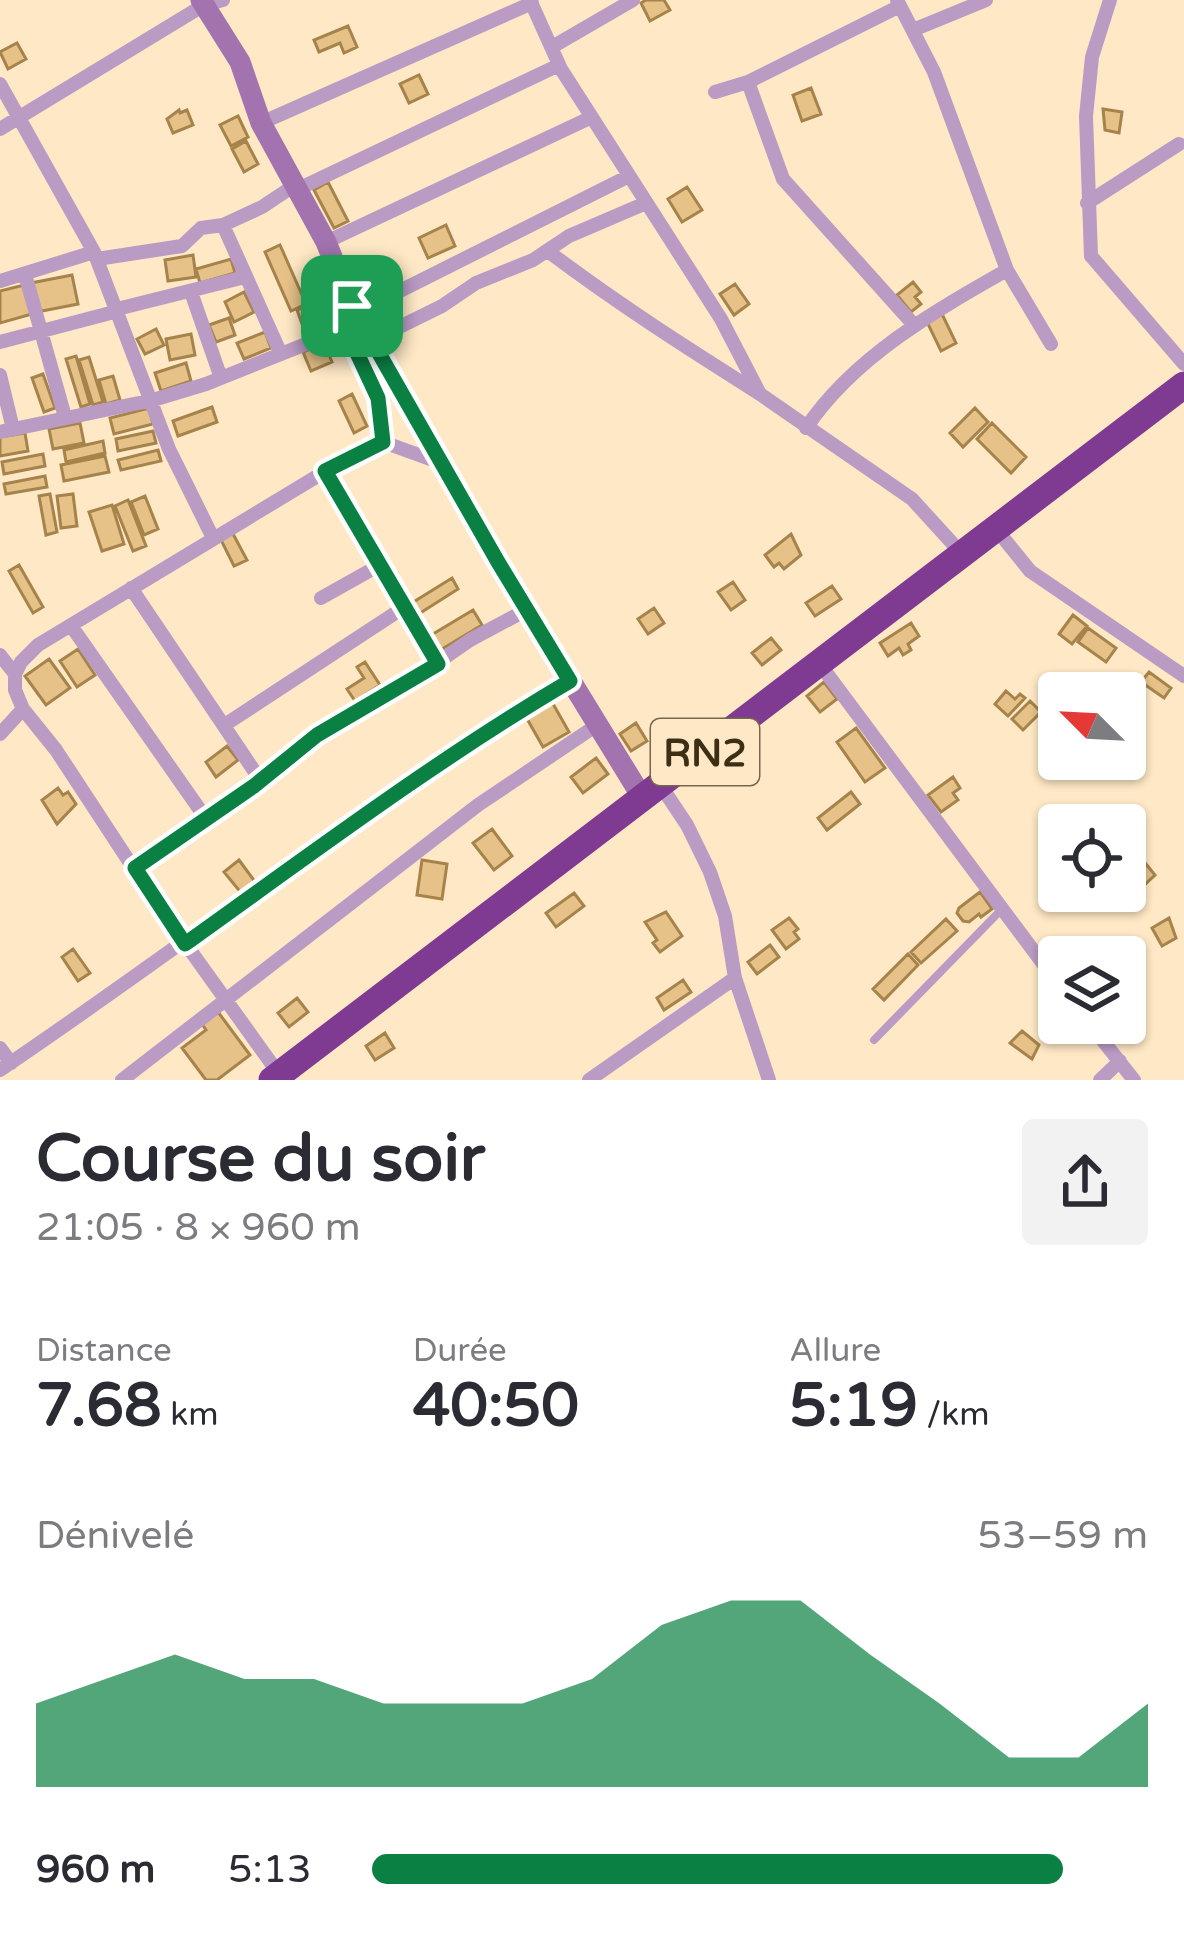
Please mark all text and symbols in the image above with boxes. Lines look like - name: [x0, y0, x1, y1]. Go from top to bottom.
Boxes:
- pin: [301, 255, 403, 357]
- icon: arrive: [319, 273, 385, 339]
- north arrow: [1038, 672, 1146, 780]
- map controls: [1038, 672, 1146, 1044]
- road number: RN2: [651, 719, 759, 785]
- button: locate: [1038, 804, 1146, 912]
- button: layers: [1038, 936, 1146, 1044]
- text: Course du soir: [36, 1119, 485, 1199]
- button: share: [1022, 1119, 1148, 1245]
- text: 21:05 · 8 × 960 m: [36, 1204, 361, 1251]
- text: Distance: [36, 1331, 172, 1370]
- text: Durée: [413, 1331, 507, 1370]
- text: Allure: [789, 1331, 881, 1370]
- text: 7.68: [36, 1370, 162, 1442]
- text: 40:50: [413, 1370, 579, 1442]
- text: 5:19: [789, 1370, 918, 1442]
- text: km: [162, 1395, 219, 1434]
- text: /km: [918, 1395, 989, 1434]
- text: Dénivelé: [36, 1512, 194, 1559]
- text: 53–59 m: [977, 1512, 1148, 1559]
- text: 960 m: [36, 1846, 155, 1893]
- text: 5:13: [228, 1846, 312, 1893]

